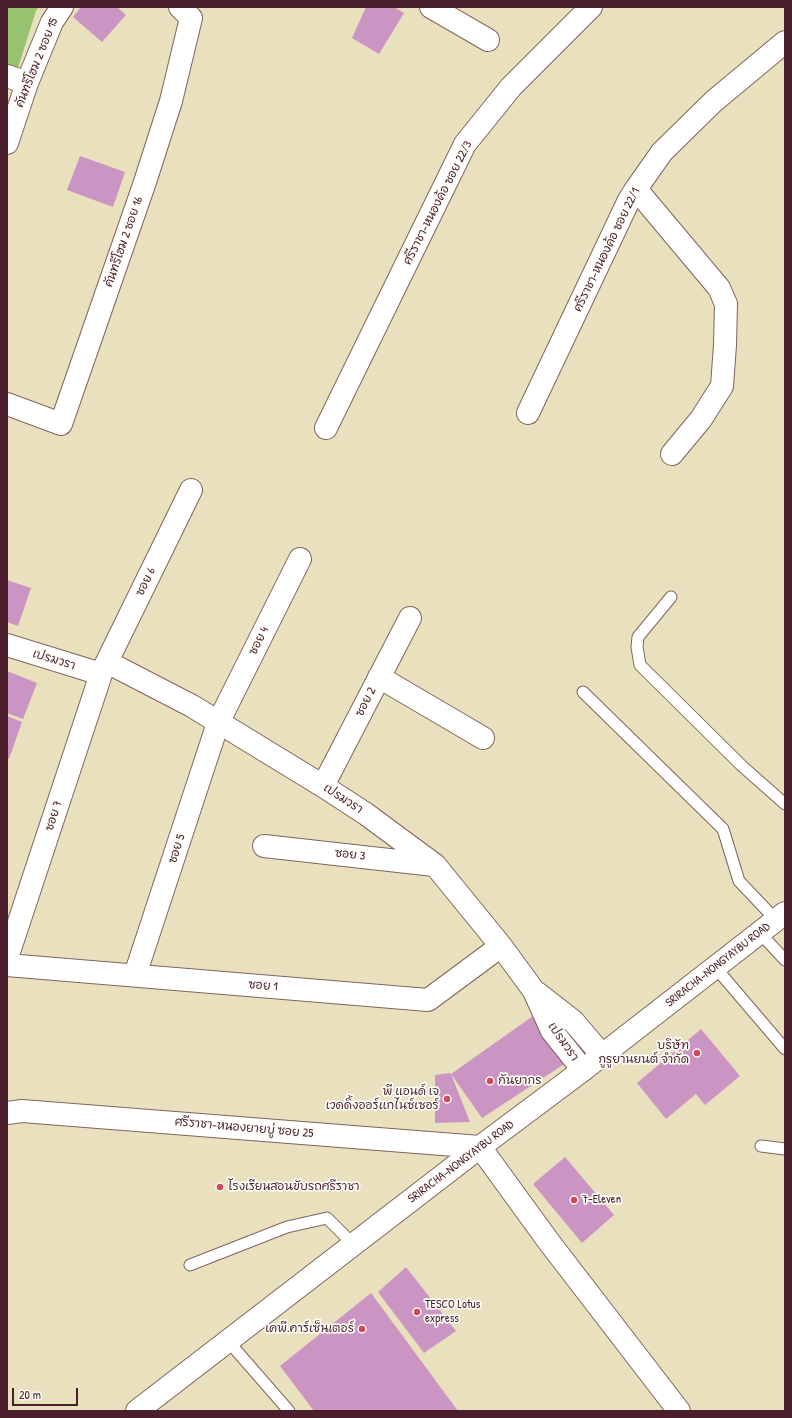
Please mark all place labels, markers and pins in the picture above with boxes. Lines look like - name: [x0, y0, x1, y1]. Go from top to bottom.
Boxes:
- place label: บริษัท กูรูยานยนต์ จำกัด: [598, 1039, 689, 1067]
- marker: บริษัท กูรูยานยนต์ จำกัด: [692, 1048, 702, 1058]
- place label: กันยากร: [498, 1074, 542, 1088]
- marker: กันยากร: [485, 1076, 495, 1086]
- place label: พี แอนด์ เจ เวดดิ้งออร์แกไนซ์เซอร์: [326, 1085, 439, 1113]
- marker: พี แอนด์ เจ เวดดิ้งออร์แกไนซ์เซอร์: [442, 1094, 452, 1104]
- place label: โรงเรียนสอนขับรถศรีราชา: [228, 1180, 359, 1194]
- marker: โรงเรียนสอนขับรถศรีราชา: [215, 1182, 225, 1192]
- place label: 7-Eleven: [582, 1193, 621, 1207]
- marker: 7-Eleven: [569, 1195, 579, 1205]
- place label: TESCO Lotus express: [425, 1298, 480, 1326]
- marker: TESCO Lotus express: [412, 1307, 422, 1317]
- place label: เคพี.คาร์เซ็นเตอร์: [265, 1322, 354, 1336]
- marker: เคพี.คาร์เซ็นเตอร์: [357, 1324, 367, 1334]

